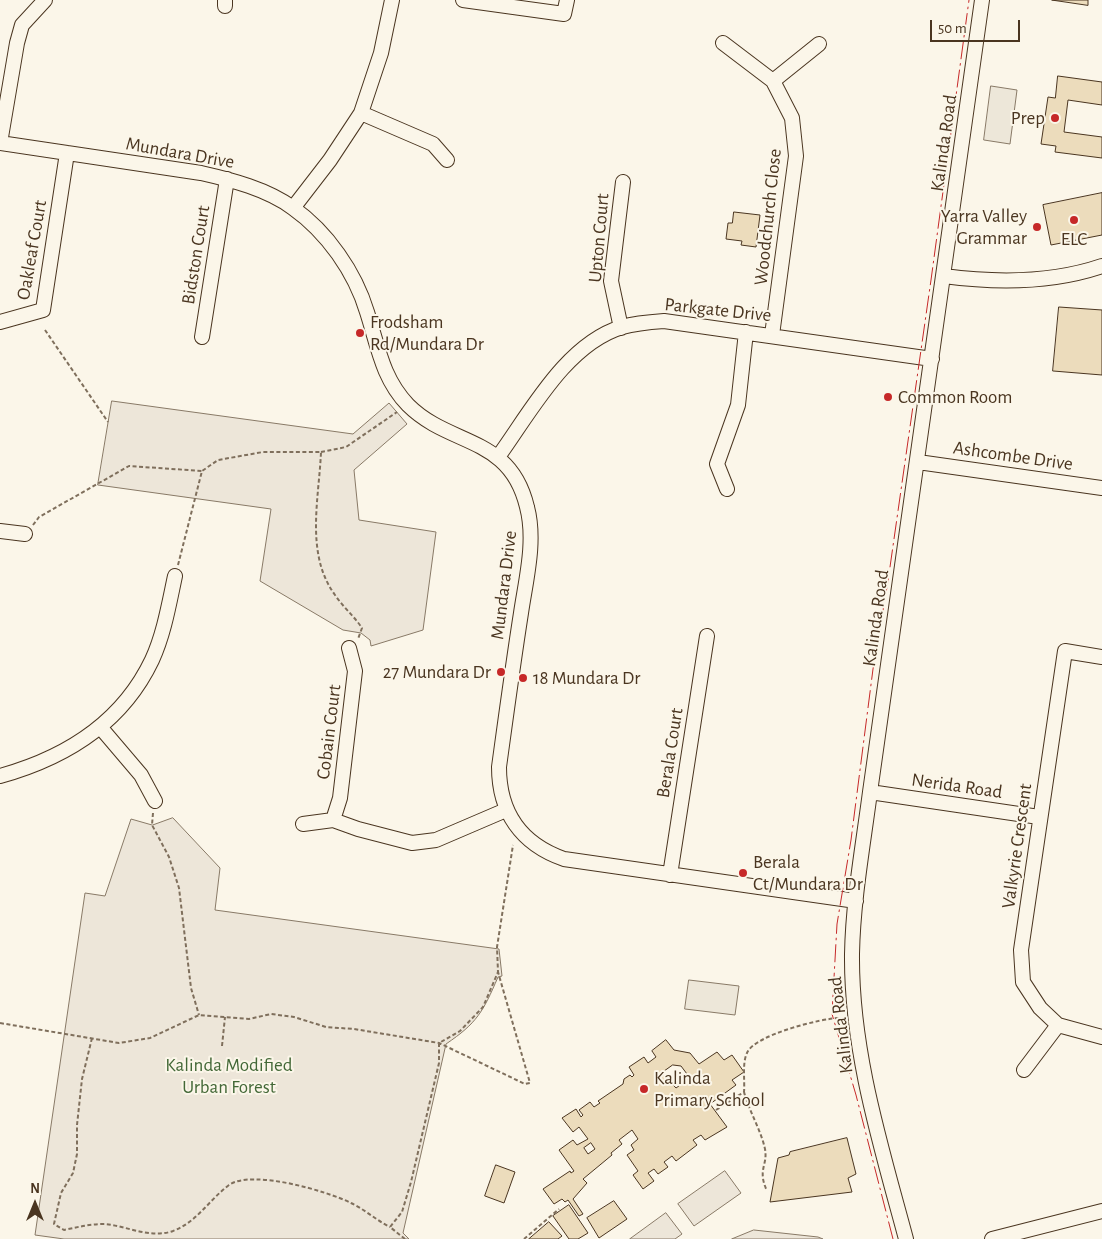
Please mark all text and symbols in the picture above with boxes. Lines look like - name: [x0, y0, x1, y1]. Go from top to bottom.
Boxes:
- scale bar: [932, 10, 1022, 42]
- text: 50 m: [938, 21, 967, 36]
- street label: Kalinda Road: [926, 93, 962, 193]
- place label: Prep: [1011, 107, 1045, 129]
- marker: Prep: [1049, 112, 1061, 124]
- street label: Mundara Drive: [124, 132, 236, 174]
- street label: Woodchurch Close: [749, 147, 787, 287]
- street label: Upton Court: [584, 192, 614, 284]
- street label: Oakleaf Court: [12, 198, 52, 302]
- street label: Bidston Court: [177, 204, 215, 306]
- place label: Yarra Valley Grammar: [941, 205, 1027, 249]
- marker: ELC: [1068, 214, 1080, 226]
- marker: Yarra Valley Grammar: [1031, 221, 1043, 233]
- place label: ELC: [1061, 228, 1087, 250]
- street label: Parkgate Drive: [663, 293, 773, 327]
- place label: Frodsham Rd/Mundara Dr: [370, 311, 484, 355]
- marker: Frodsham Rd/Mundara Dr: [354, 327, 366, 339]
- place label: Common Room: [898, 386, 1012, 408]
- marker: Common Room: [882, 391, 894, 403]
- street label: Ashcombe Drive: [952, 436, 1074, 476]
- street label: Mundara Drive: [486, 529, 522, 641]
- street label: Kalinda Road: [858, 568, 894, 668]
- place label: 27 Mundara Dr: [383, 661, 491, 683]
- marker: 27 Mundara Dr: [495, 666, 507, 678]
- place label: 18 Mundara Dr: [533, 667, 640, 689]
- marker: 18 Mundara Dr: [517, 672, 529, 684]
- street label: Cobain Court: [312, 683, 346, 781]
- street label: Berala Court: [652, 706, 688, 800]
- street label: Nerida Road: [910, 768, 1004, 804]
- street label: Valkyrie Crescent: [997, 782, 1037, 910]
- place label: Berala Ct/Mundara Dr: [753, 851, 863, 895]
- marker: Berala Ct/Mundara Dr: [737, 867, 749, 879]
- street label: Kalinda Road: [824, 975, 858, 1075]
- park label: Kalinda Modified Urban Forest: [165, 1054, 293, 1098]
- place label: Kalinda Primary School: [654, 1067, 765, 1111]
- marker: Kalinda Primary School: [638, 1083, 650, 1095]
- north arrow: [10, 1179, 60, 1229]
- text: N: [30, 1182, 40, 1196]

